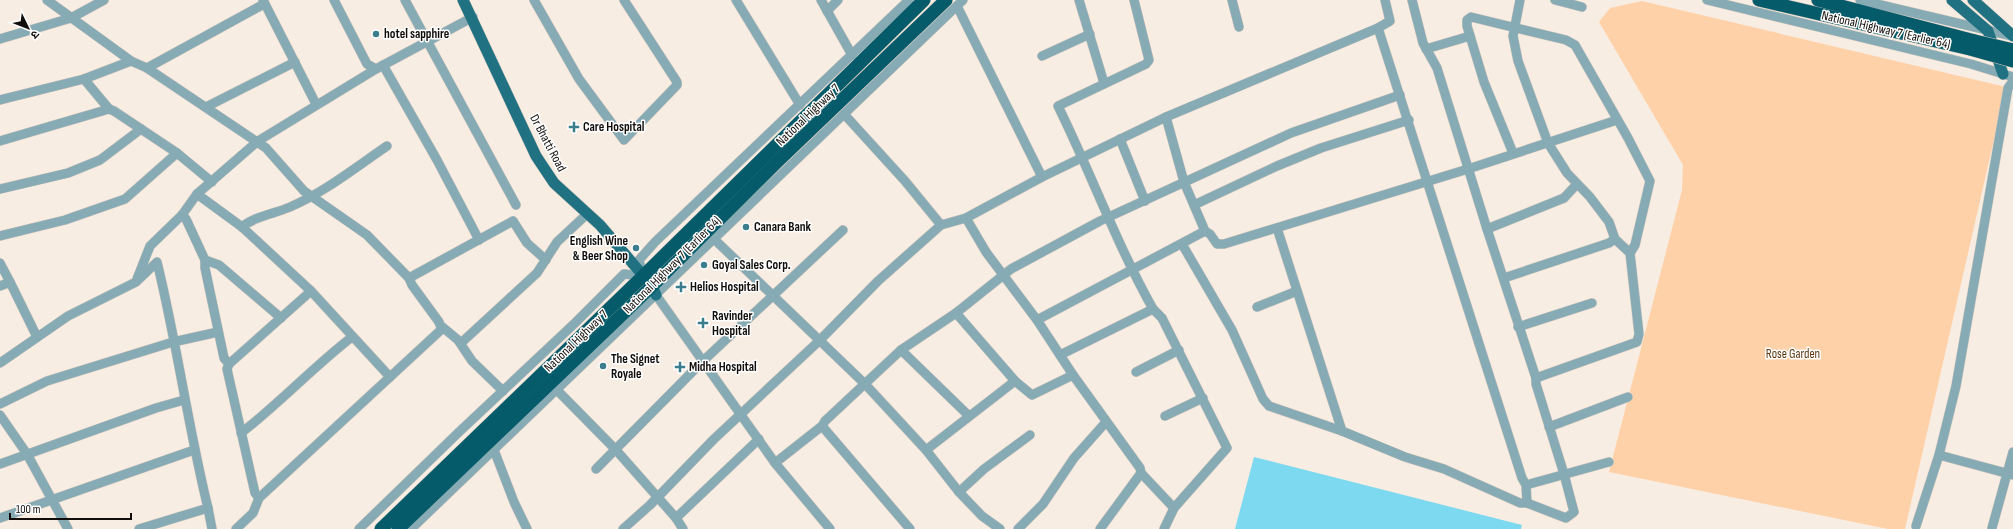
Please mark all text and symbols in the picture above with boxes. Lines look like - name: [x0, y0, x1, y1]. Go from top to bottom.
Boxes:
- street label: National Highway 7 (Earlier 64): [1820, 7, 1952, 53]
- north arrow: [8, 8, 48, 48]
- place label: hotel sapphire: [384, 26, 450, 42]
- text: उ: [28, 28, 42, 42]
- marker: hotel sapphire: [371, 29, 381, 39]
- street label: National Highway 7: [773, 80, 844, 149]
- street label: Dr Bhatti Road: [526, 112, 570, 174]
- place label: Care Hospital: [583, 119, 645, 135]
- marker: Care Hospital: [568, 121, 580, 133]
- street label: National Highway 7 (Earlier 64): [620, 213, 724, 317]
- place label: Canara Bank: [754, 219, 811, 235]
- marker: Canara Bank: [741, 222, 751, 232]
- place label: English Wine & Beer Shop: [570, 233, 628, 264]
- marker: English Wine & Beer Shop: [631, 243, 641, 253]
- place label: Goyal Sales Corp.: [712, 257, 791, 273]
- marker: Goyal Sales Corp.: [699, 260, 709, 270]
- place label: Helios Hospital: [690, 279, 759, 295]
- marker: Helios Hospital: [675, 281, 687, 293]
- street label: National Highway 7: [541, 306, 612, 375]
- place label: Ravinder Hospital: [712, 308, 753, 339]
- marker: Ravinder Hospital: [697, 317, 709, 329]
- park label: Rose Garden: [1766, 346, 1820, 362]
- place label: The Signet Royale: [611, 351, 660, 382]
- place label: Midha Hospital: [689, 359, 757, 375]
- marker: The Signet Royale: [598, 361, 608, 371]
- marker: Midha Hospital: [674, 361, 686, 373]
- scale bar: [10, 495, 131, 521]
- text: 100 m: [16, 502, 41, 517]

